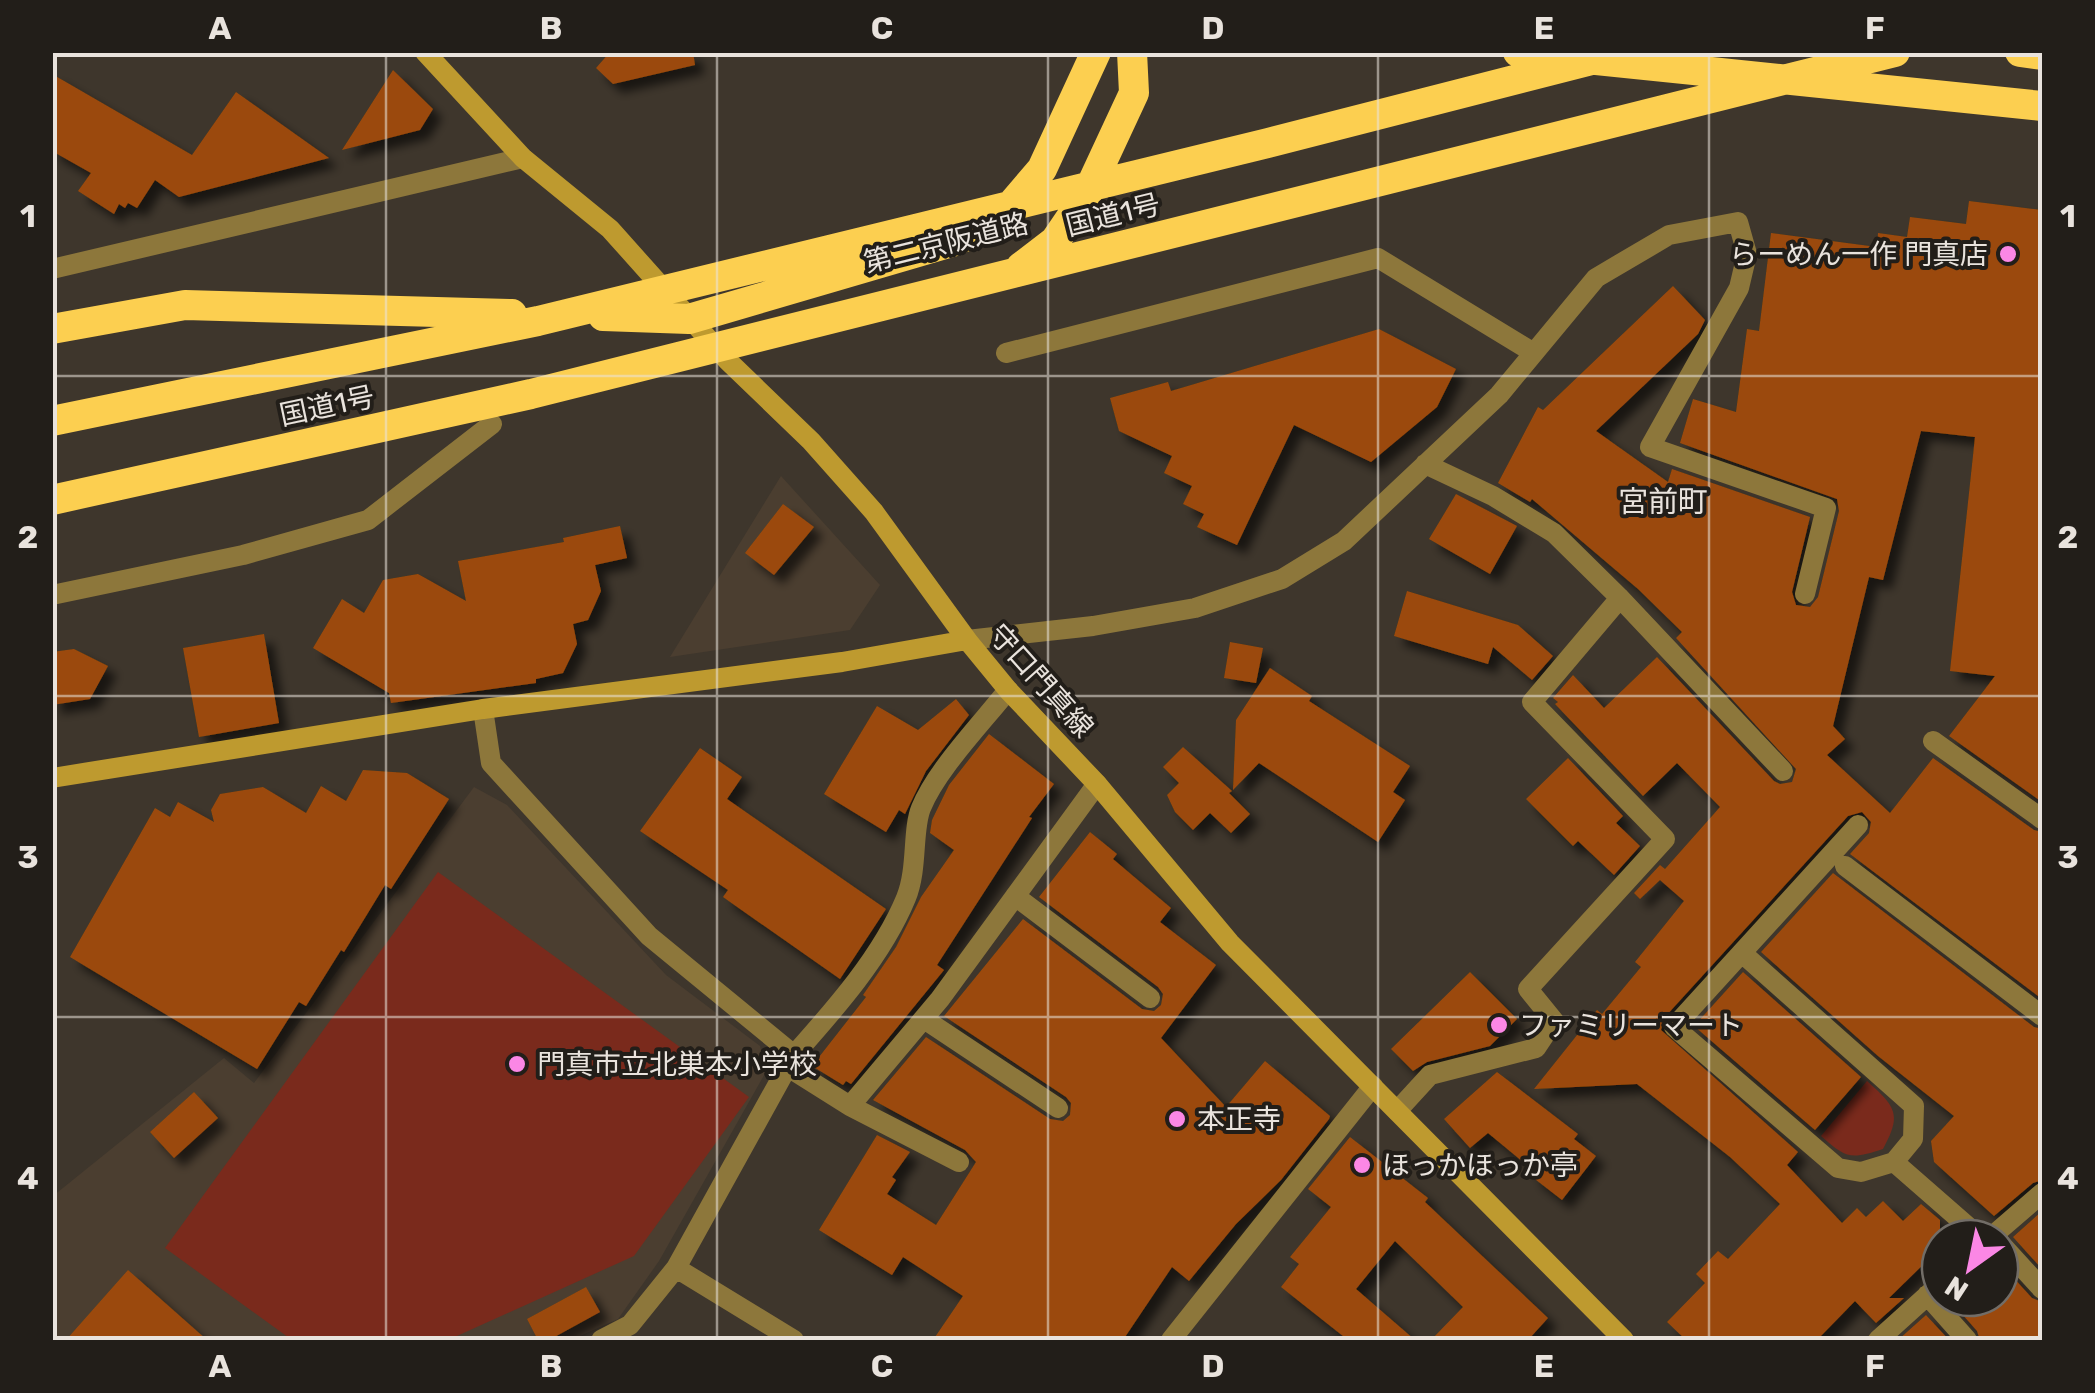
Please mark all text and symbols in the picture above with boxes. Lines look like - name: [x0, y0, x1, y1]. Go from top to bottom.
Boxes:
- text: A: [209, 9, 232, 47]
- text: B: [540, 9, 562, 47]
- text: C: [871, 9, 893, 47]
- text: D: [1202, 9, 1224, 47]
- text: E: [1534, 9, 1554, 47]
- text: F: [1865, 9, 1885, 47]
- street label: 国道1号: [1062, 187, 1164, 243]
- text: 1: [20, 197, 36, 235]
- text: 1: [2060, 197, 2076, 235]
- street label: 第二京阪道路: [860, 207, 1032, 279]
- place label: らーめん一作 門真店: [1729, 238, 1988, 271]
- marker: らーめん一作 門真店: [1997, 243, 2019, 265]
- street label: 国道1号: [277, 380, 377, 432]
- district label: 宮前町: [1618, 484, 1708, 520]
- text: 2: [18, 518, 38, 556]
- text: 2: [2058, 518, 2078, 556]
- street label: 守口門真線: [982, 618, 1100, 744]
- text: 3: [17, 838, 39, 876]
- text: 3: [2057, 838, 2079, 876]
- place label: ファミリーマート: [1519, 1009, 1743, 1042]
- marker: ファミリーマート: [1488, 1014, 1510, 1036]
- place label: 門真市立北巣本小学校: [537, 1048, 817, 1081]
- marker: 門真市立北巣本小学校: [506, 1053, 528, 1075]
- place label: 本正寺: [1197, 1103, 1281, 1136]
- marker: 本正寺: [1166, 1108, 1188, 1130]
- place label: ほっかほっか亭: [1382, 1149, 1578, 1182]
- marker: ほっかほっか亭: [1351, 1154, 1373, 1176]
- text: 4: [17, 1159, 39, 1197]
- text: 4: [2057, 1159, 2079, 1197]
- north arrow: [1920, 1218, 2020, 1318]
- text: N: [1939, 1269, 1974, 1308]
- text: A: [209, 1347, 232, 1385]
- text: B: [540, 1347, 562, 1385]
- text: C: [871, 1347, 893, 1385]
- text: D: [1202, 1347, 1224, 1385]
- text: E: [1534, 1347, 1554, 1385]
- text: F: [1865, 1347, 1885, 1385]

